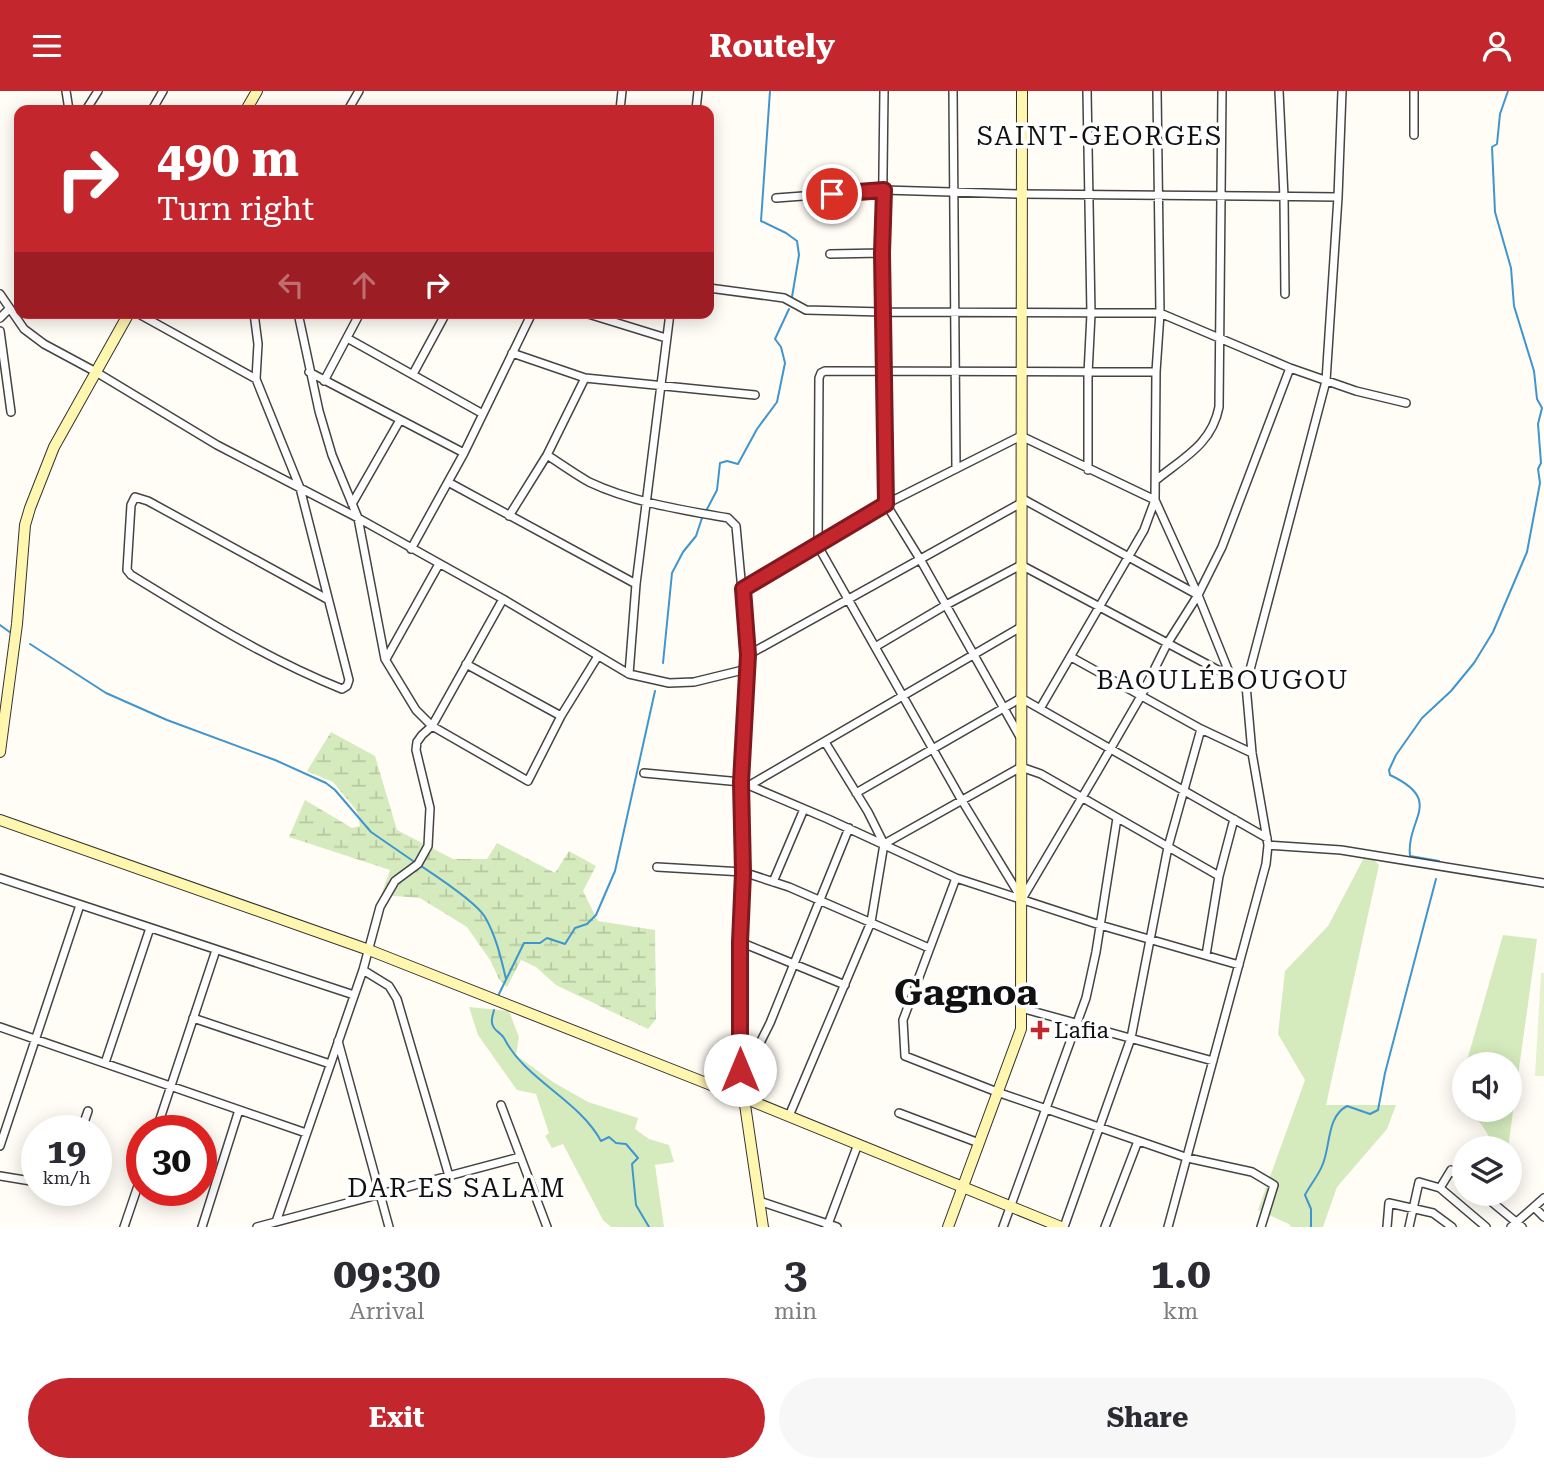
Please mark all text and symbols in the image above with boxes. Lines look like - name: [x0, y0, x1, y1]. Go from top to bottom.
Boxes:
- icon: menu: [28, 27, 66, 65]
- text: Routely: [709, 27, 835, 65]
- icon: person: [1478, 27, 1516, 65]
- district label: SAINT-GEORGES: [977, 121, 1223, 151]
- text: 490 m: [157, 131, 299, 188]
- icon: right: [42, 133, 133, 224]
- pin: [802, 164, 862, 224]
- icon: arrive: [813, 175, 851, 213]
- text: Turn right: [157, 190, 314, 228]
- icon: left: [272, 266, 310, 304]
- icon: ahead: [345, 266, 383, 304]
- icon: right: [418, 266, 456, 304]
- district label: BAOULÉBOUGOU: [1096, 664, 1350, 695]
- district label: Gagnoa: [894, 971, 1038, 1014]
- place label: Lafia: [1054, 1017, 1109, 1044]
- marker: Lafia: [1032, 1022, 1048, 1038]
- position arrow: [703, 1033, 777, 1107]
- map controls: [1452, 1052, 1522, 1206]
- button: sound: [1452, 1052, 1522, 1122]
- speed limit sign: 30: [126, 1115, 217, 1206]
- text: 19: [47, 1131, 86, 1172]
- button: layers: [1452, 1136, 1522, 1206]
- text: km/h: [42, 1167, 91, 1188]
- district label: DAR ES SALAM: [347, 1173, 567, 1203]
- text: 09:30: [333, 1249, 441, 1298]
- text: 3: [784, 1249, 807, 1298]
- text: 1.0: [1150, 1249, 1211, 1298]
- text: Arrival: [350, 1298, 424, 1325]
- text: min: [774, 1298, 817, 1325]
- text: km: [1163, 1298, 1198, 1325]
- button: Exit: [28, 1378, 765, 1458]
- button: Share: [779, 1378, 1516, 1458]

